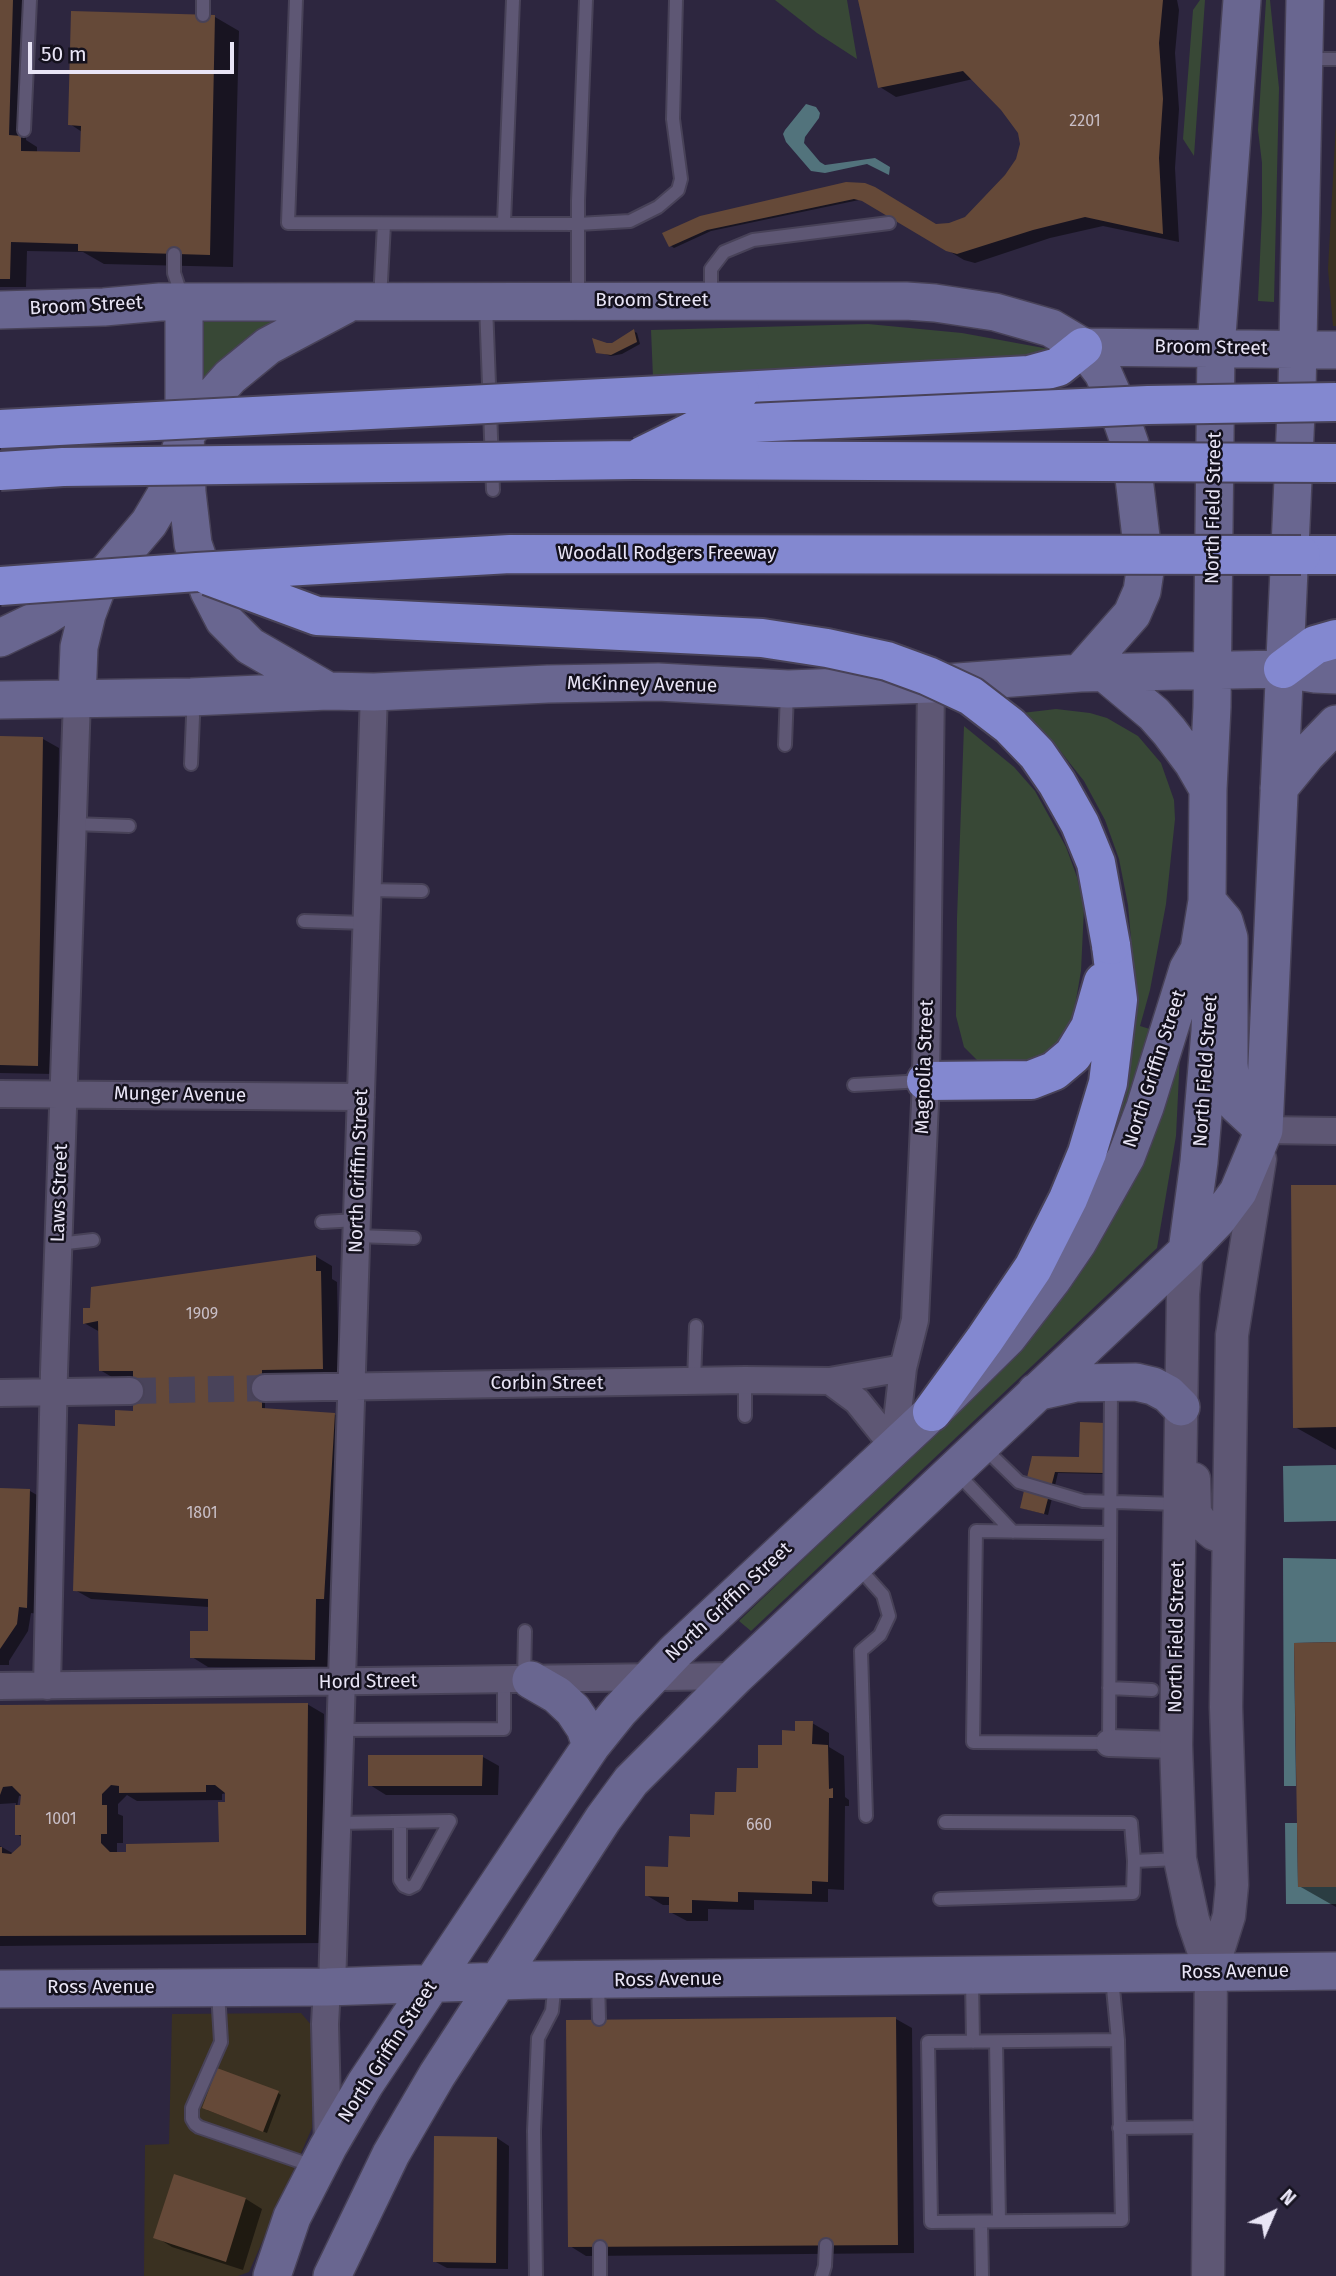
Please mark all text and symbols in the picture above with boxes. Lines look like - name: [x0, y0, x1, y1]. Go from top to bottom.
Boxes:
- scale bar: [32, 28, 238, 72]
- text: 50 m: [41, 41, 87, 67]
- house number: 2201: [1069, 112, 1101, 132]
- street label: Broom Street: [595, 290, 709, 312]
- street label: Broom Street: [29, 292, 143, 320]
- street label: Broom Street: [1154, 336, 1268, 360]
- street label: North Field Street: [1201, 432, 1227, 584]
- street label: Woodall Rodgers Freeway: [558, 543, 776, 565]
- street label: McKinney Avenue: [567, 672, 717, 698]
- street label: North Griffin Street: [1119, 987, 1191, 1151]
- street label: North Field Street: [1189, 994, 1223, 1148]
- street label: Magnolia Street: [911, 999, 939, 1135]
- street label: Munger Avenue: [114, 1082, 246, 1108]
- street label: North Griffin Street: [345, 1089, 373, 1253]
- street label: Laws Street: [47, 1143, 73, 1243]
- house number: 1909: [186, 1305, 218, 1325]
- street label: Corbin Street: [490, 1373, 604, 1395]
- house number: 1801: [186, 1504, 218, 1524]
- street label: North Griffin Street: [661, 1538, 797, 1666]
- street label: North Field Street: [1164, 1561, 1190, 1713]
- street label: Hord Street: [318, 1670, 418, 1694]
- house number: 1001: [45, 1810, 77, 1830]
- house number: 660: [746, 1816, 772, 1836]
- street label: Ross Avenue: [1181, 1960, 1289, 1984]
- street label: Ross Avenue: [614, 1968, 722, 1992]
- street label: Ross Avenue: [47, 1977, 155, 1999]
- street label: North Griffin Street: [334, 1977, 442, 2127]
- north arrow: [1238, 2178, 1308, 2248]
- text: N: [1275, 2185, 1300, 2210]

